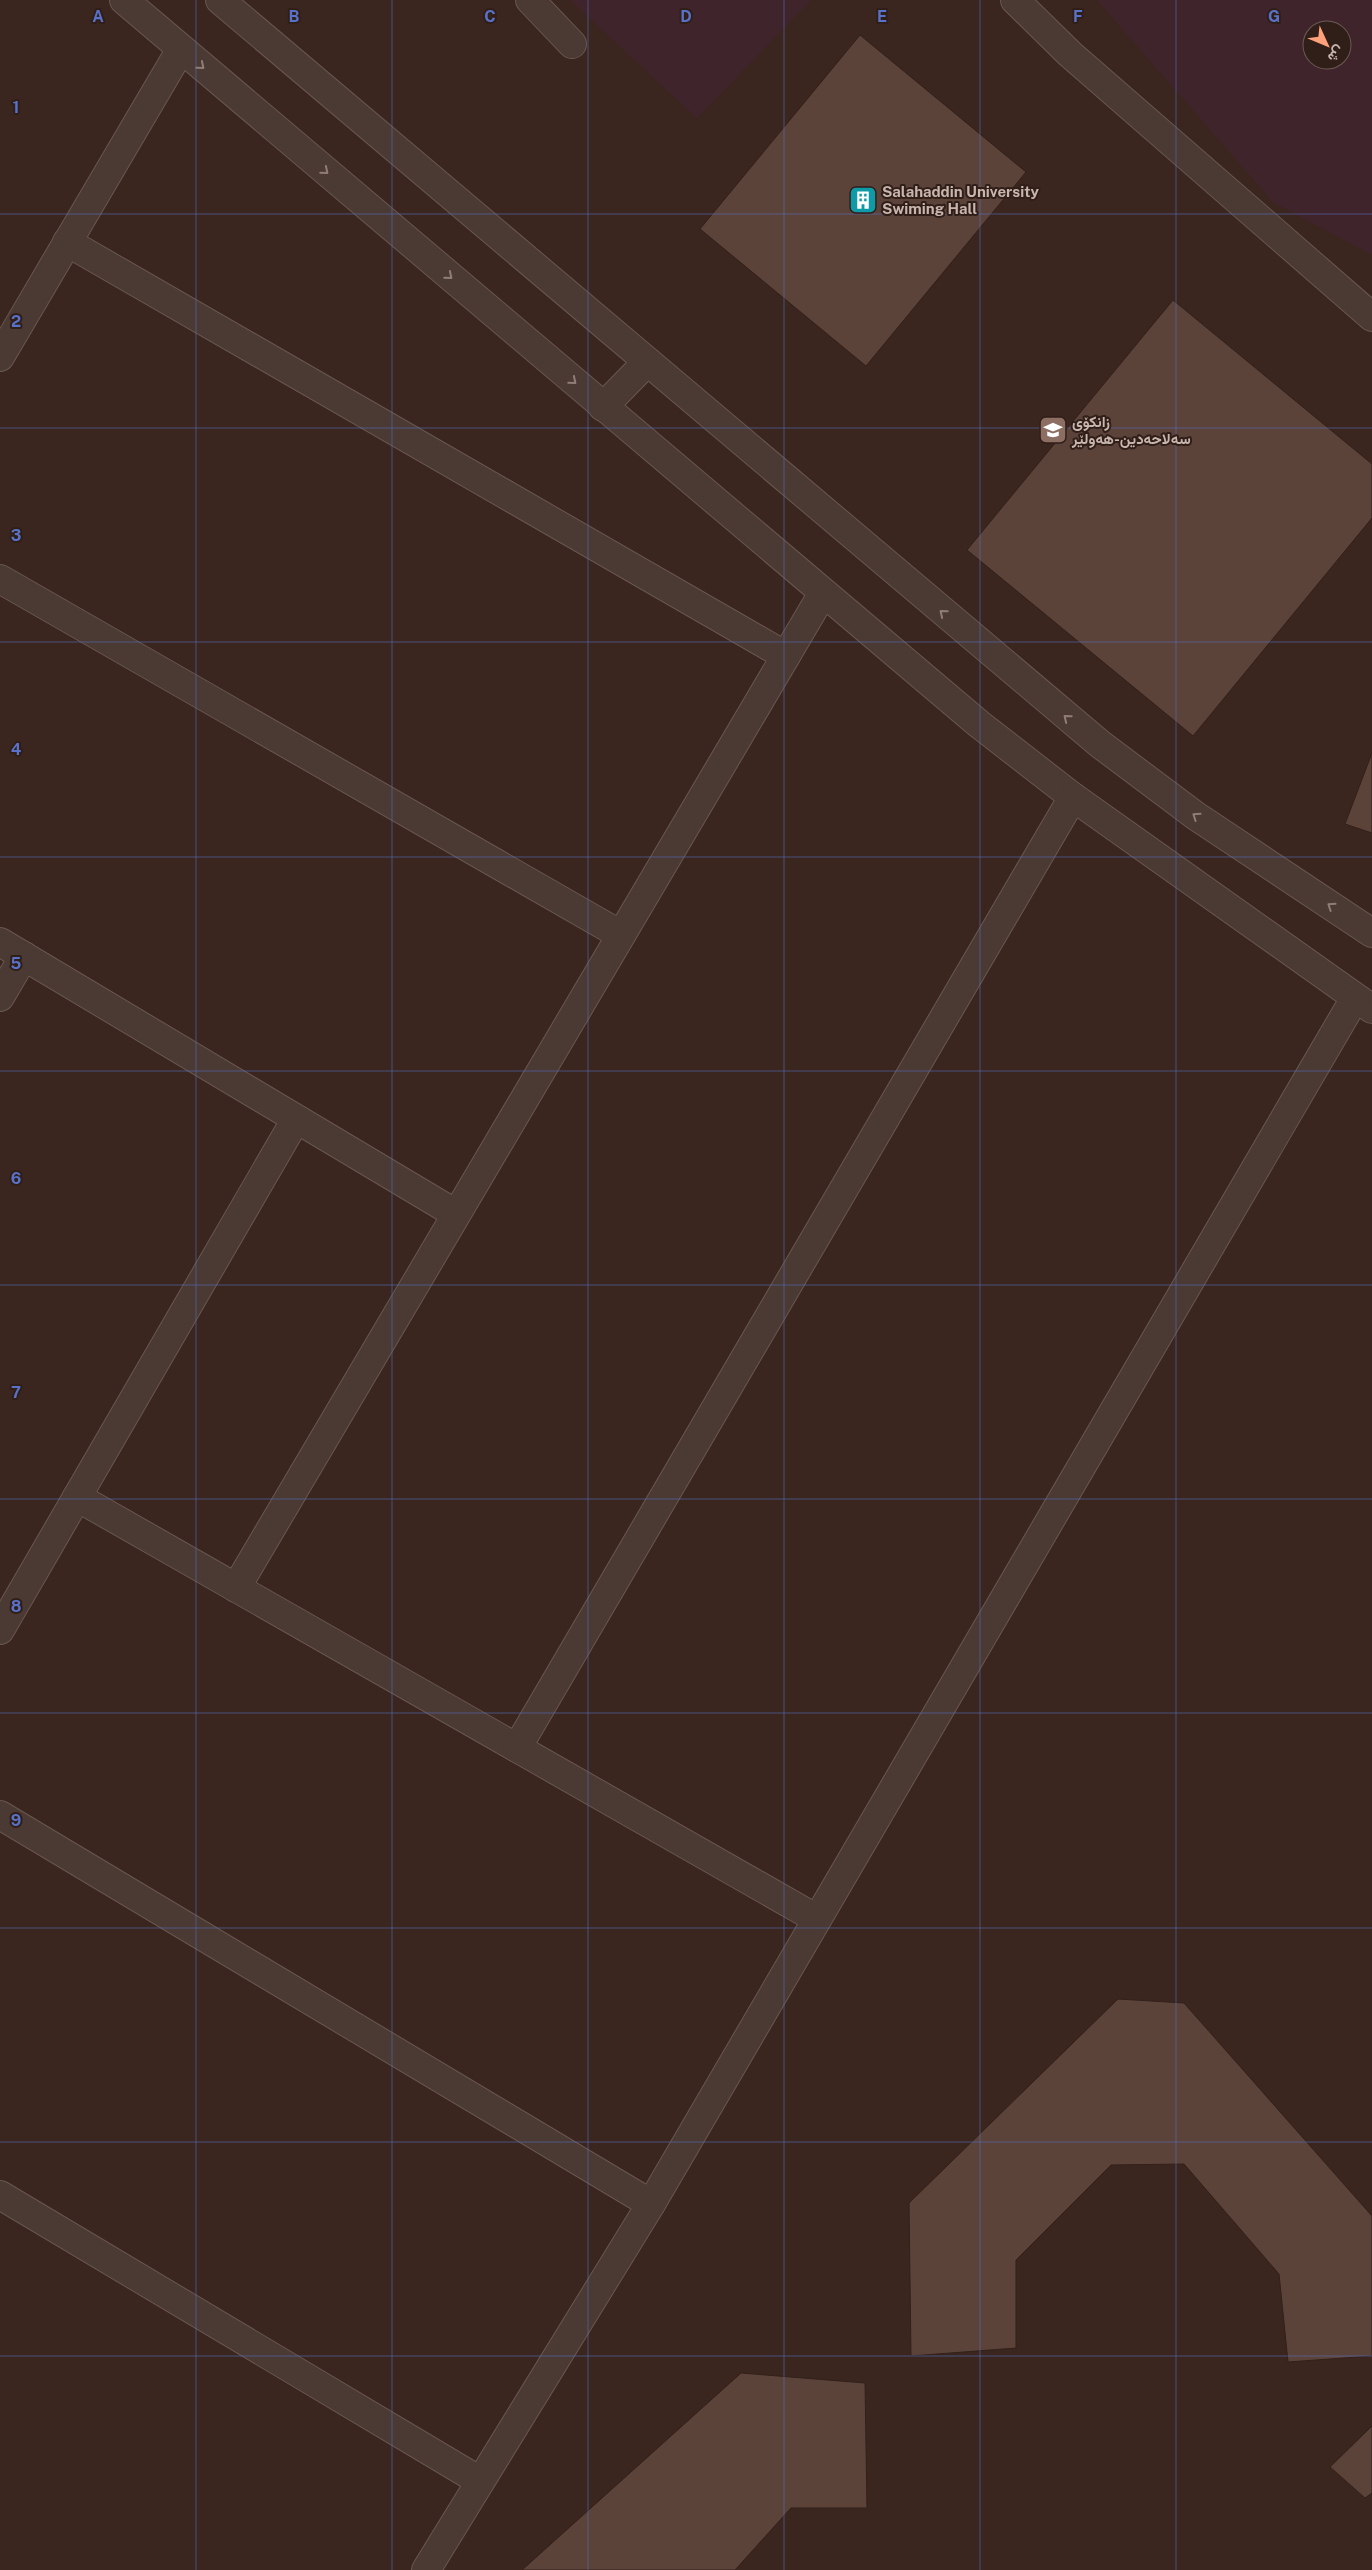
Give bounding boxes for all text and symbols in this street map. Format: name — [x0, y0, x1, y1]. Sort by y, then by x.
text: A — [92, 7, 104, 26]
text: B — [289, 7, 300, 26]
text: C — [484, 7, 496, 26]
text: D — [680, 7, 692, 26]
text: E — [877, 7, 887, 26]
text: F — [1073, 7, 1083, 26]
text: G — [1268, 7, 1280, 26]
north arrow — [1302, 20, 1352, 70]
text: ش — [1324, 42, 1348, 66]
one-way arrow — [196, 60, 205, 69]
text: 1 — [13, 98, 19, 117]
one-way arrow — [320, 165, 329, 174]
place label: Salahaddin University Swiming Hall — [882, 183, 1039, 217]
building icon: Salahaddin University Swiming Hall — [848, 185, 878, 215]
one-way arrow — [444, 270, 453, 279]
text: 2 — [11, 312, 21, 331]
one-way arrow — [567, 376, 576, 384]
place label: زانکۆی سەلاحەدین-هەولێر — [1071, 413, 1191, 448]
school or university icon: زانکۆی سەلاحەدین-هەولێر — [1038, 415, 1068, 445]
text: 3 — [11, 526, 21, 545]
one-way arrow — [939, 610, 948, 619]
one-way arrow — [1064, 715, 1073, 723]
text: 4 — [11, 740, 22, 759]
one-way arrow — [1192, 813, 1202, 822]
one-way arrow — [1328, 903, 1337, 913]
text: 5 — [11, 954, 22, 973]
text: 6 — [11, 1169, 21, 1188]
text: 7 — [11, 1383, 21, 1402]
text: 8 — [11, 1597, 22, 1616]
text: 9 — [11, 1811, 21, 1830]

